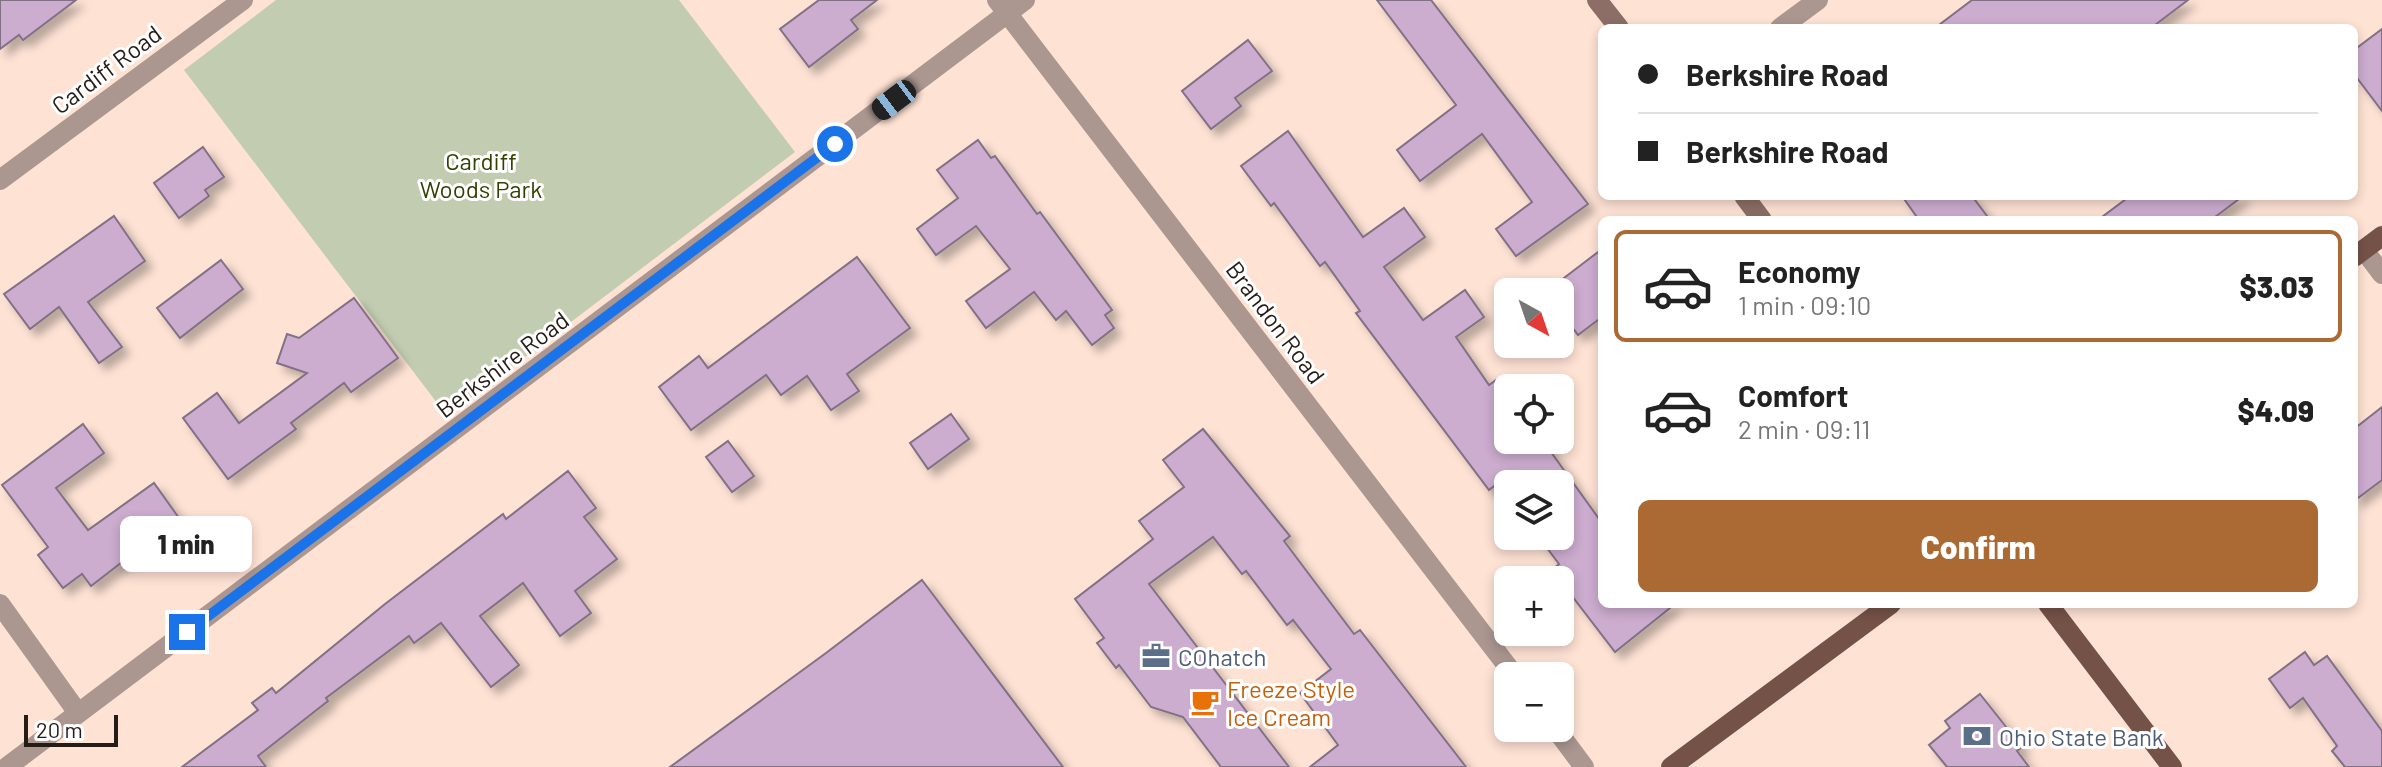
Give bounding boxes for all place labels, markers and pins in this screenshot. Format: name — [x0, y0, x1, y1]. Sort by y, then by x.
office icon: COhatch — [1141, 641, 1171, 671]
place label: COhatch — [1178, 642, 1266, 671]
place label: Freeze Style Ice Cream — [1227, 674, 1355, 731]
cafe icon: Freeze Style Ice Cream — [1190, 687, 1220, 717]
bank icon: Ohio State Bank — [1962, 721, 1992, 751]
place label: Ohio State Bank — [1999, 722, 2164, 751]

